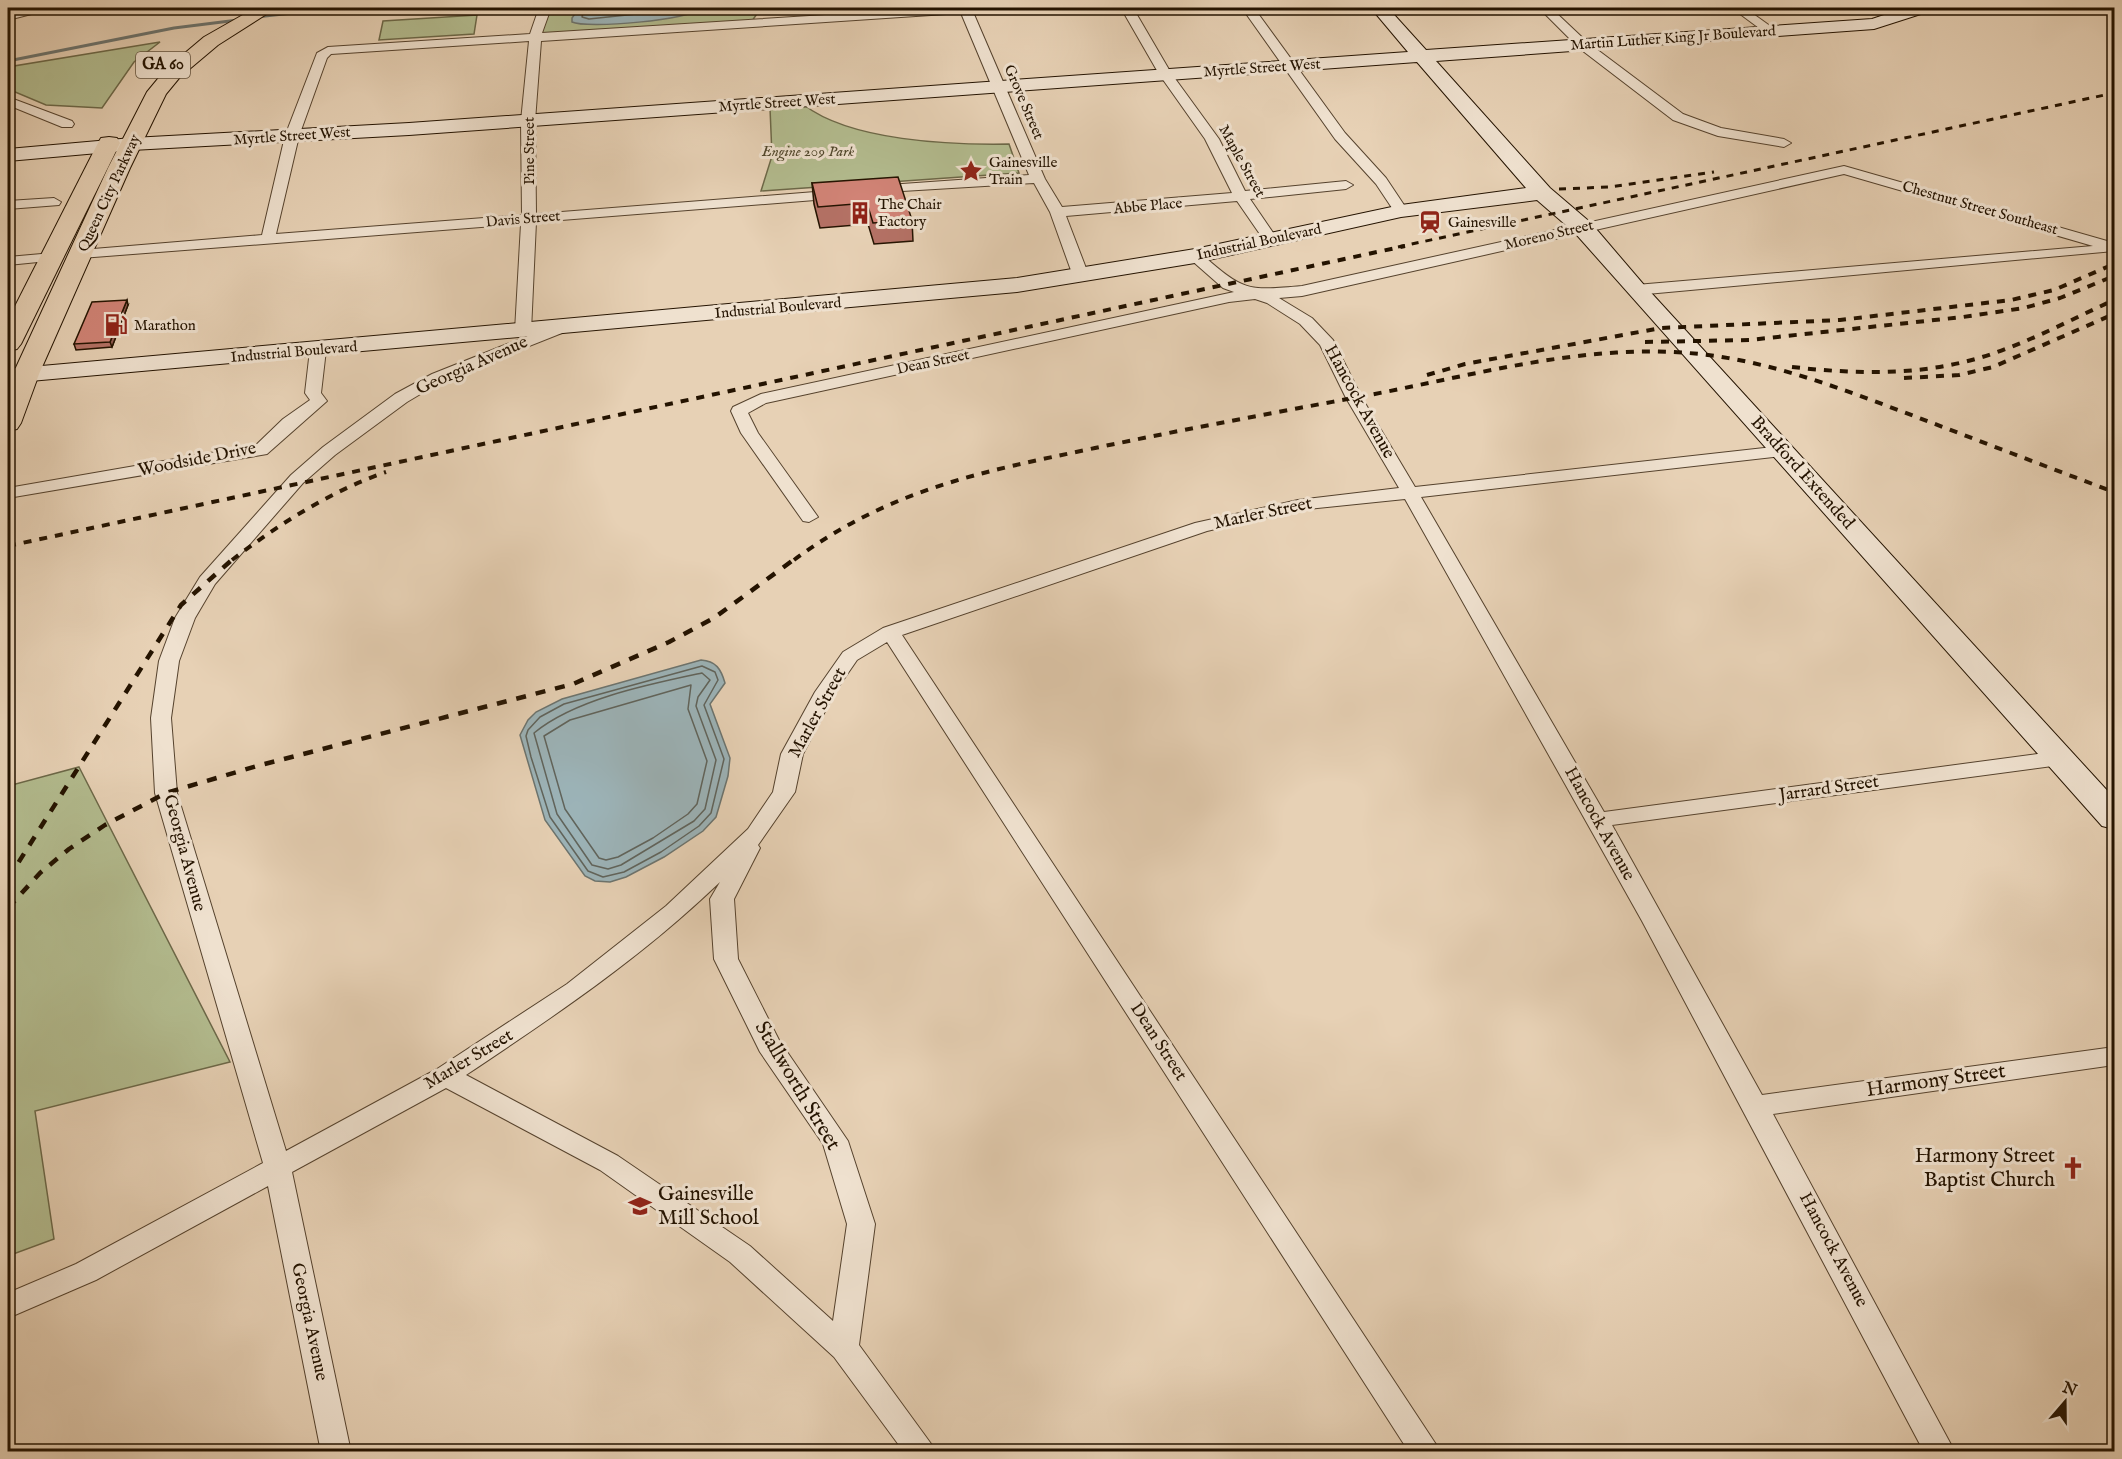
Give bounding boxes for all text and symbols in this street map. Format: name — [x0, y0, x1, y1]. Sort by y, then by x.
street label: Martin Luther King Jr Boulevard — [1570, 21, 1777, 55]
road number: GA 60 — [136, 52, 190, 78]
street label: Myrtle Street West — [1203, 54, 1321, 82]
street label: Grove Street — [1000, 62, 1048, 142]
street label: Myrtle Street West — [718, 89, 836, 117]
street label: Pine Street — [520, 117, 539, 185]
street label: Maple Street — [1214, 121, 1270, 201]
street label: Myrtle Street West — [233, 122, 351, 150]
street label: Queen City Parkway — [73, 131, 145, 255]
park label: Engine 209 Park — [761, 142, 854, 162]
place label: Gainesville Train — [989, 153, 1057, 189]
place icon: Gainesville Train — [958, 158, 984, 184]
street label: Chestnut Street Southeast — [1900, 177, 2060, 239]
street label: Abbe Place — [1112, 194, 1183, 219]
place label: The Chair Factory — [878, 195, 942, 231]
building icon: The Chair Factory — [847, 200, 873, 226]
street label: Davis Street — [485, 206, 561, 232]
station icon: Gainesville — [1417, 209, 1443, 235]
place label: Gainesville — [1448, 213, 1516, 232]
street label: Moreno Street — [1503, 216, 1595, 254]
street label: Industrial Boulevard — [1195, 219, 1324, 265]
street label: Industrial Boulevard — [714, 293, 843, 323]
fuel station icon: Marathon — [103, 312, 129, 338]
place label: Marathon — [134, 316, 196, 335]
street label: Georgia Avenue — [412, 331, 532, 401]
street label: Industrial Boulevard — [230, 337, 359, 367]
street label: Hancock Avenue — [1318, 341, 1400, 463]
street label: Dean Street — [895, 345, 971, 379]
street label: Bradford Extended — [1745, 411, 1859, 535]
street label: Woodside Drive — [136, 437, 258, 483]
street label: Marler Street — [1212, 492, 1314, 536]
street label: Marler Street — [784, 664, 852, 762]
street label: Hancock Avenue — [1558, 763, 1640, 885]
street label: Jarrard Street — [1776, 771, 1880, 808]
street label: Georgia Avenue — [157, 792, 211, 914]
street label: Dean Street — [1124, 999, 1192, 1085]
street label: Stallworth Street — [748, 1017, 846, 1155]
street label: Marler Street — [420, 1024, 518, 1096]
street label: Harmony Street — [1865, 1058, 2007, 1104]
place label: Harmony Street Baptist Church — [1915, 1143, 2055, 1194]
church icon: Harmony Street Baptist Church — [2060, 1155, 2086, 1181]
place label: Gainesville Mill School — [658, 1181, 759, 1232]
street label: Hancock Avenue — [1793, 1189, 1873, 1311]
school or university icon: Gainesville Mill School — [627, 1193, 653, 1219]
street label: Georgia Avenue — [285, 1261, 333, 1383]
north arrow — [2035, 1372, 2095, 1432]
text: N — [2059, 1378, 2080, 1402]

